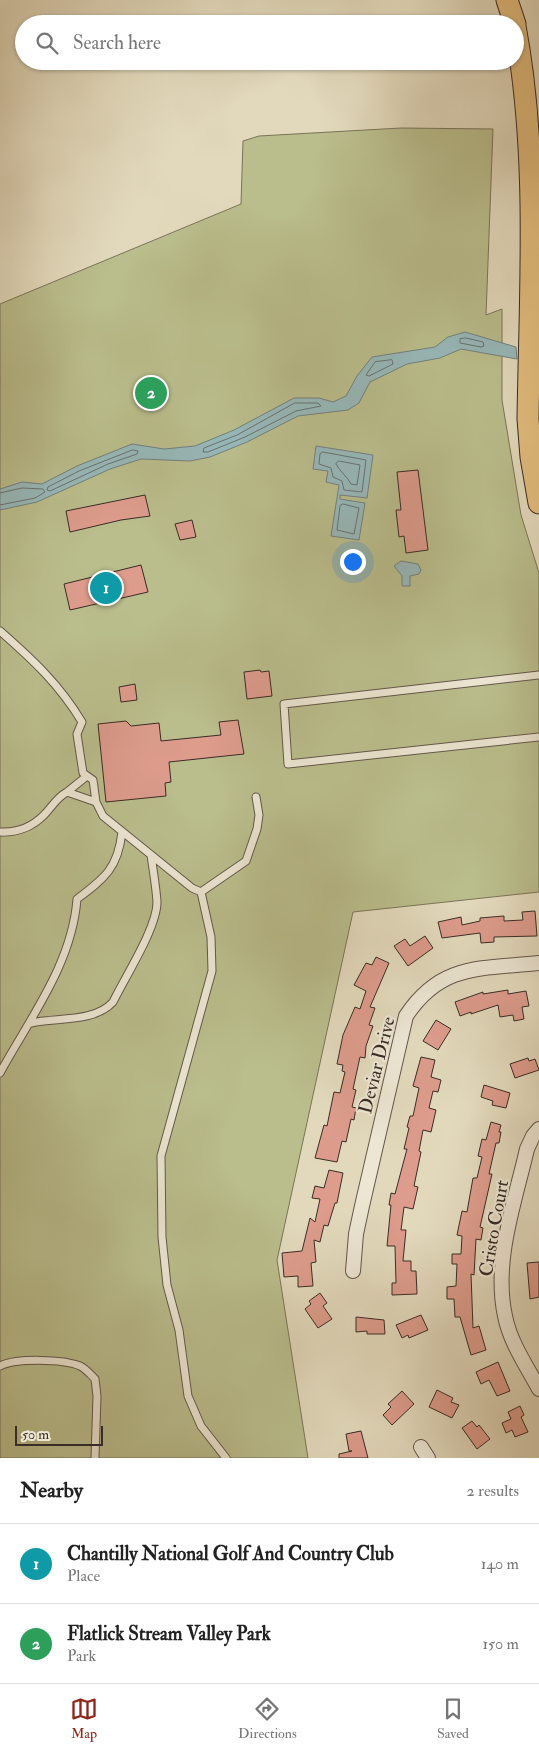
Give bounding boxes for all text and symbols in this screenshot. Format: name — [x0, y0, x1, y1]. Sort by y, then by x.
search box — [15, 15, 524, 70]
icon: search — [33, 29, 61, 57]
text: Search here — [73, 31, 161, 55]
pin: 2 — [135, 374, 167, 412]
your location — [340, 549, 366, 575]
pin: 1 — [90, 569, 122, 607]
street label: Deviar Drive — [353, 1014, 401, 1116]
street label: Cristo Court — [474, 1178, 514, 1278]
scale bar — [15, 1423, 102, 1446]
text: 50 m — [22, 1426, 49, 1443]
text: Nearby — [20, 1477, 83, 1504]
text: 2 results — [466, 1481, 519, 1501]
text: Chantilly National Golf And Country Club — [67, 1542, 394, 1566]
text: 1 — [33, 1554, 39, 1574]
text: 140 m — [481, 1554, 519, 1574]
text: Place — [67, 1566, 100, 1586]
text: Flatlick Stream Valley Park — [67, 1622, 271, 1646]
text: 2 — [32, 1634, 40, 1654]
text: 150 m — [482, 1634, 519, 1654]
text: Park — [67, 1646, 96, 1666]
tab: Map — [70, 1695, 98, 1742]
tab: Directions — [238, 1695, 297, 1742]
tab: Saved — [437, 1695, 469, 1742]

